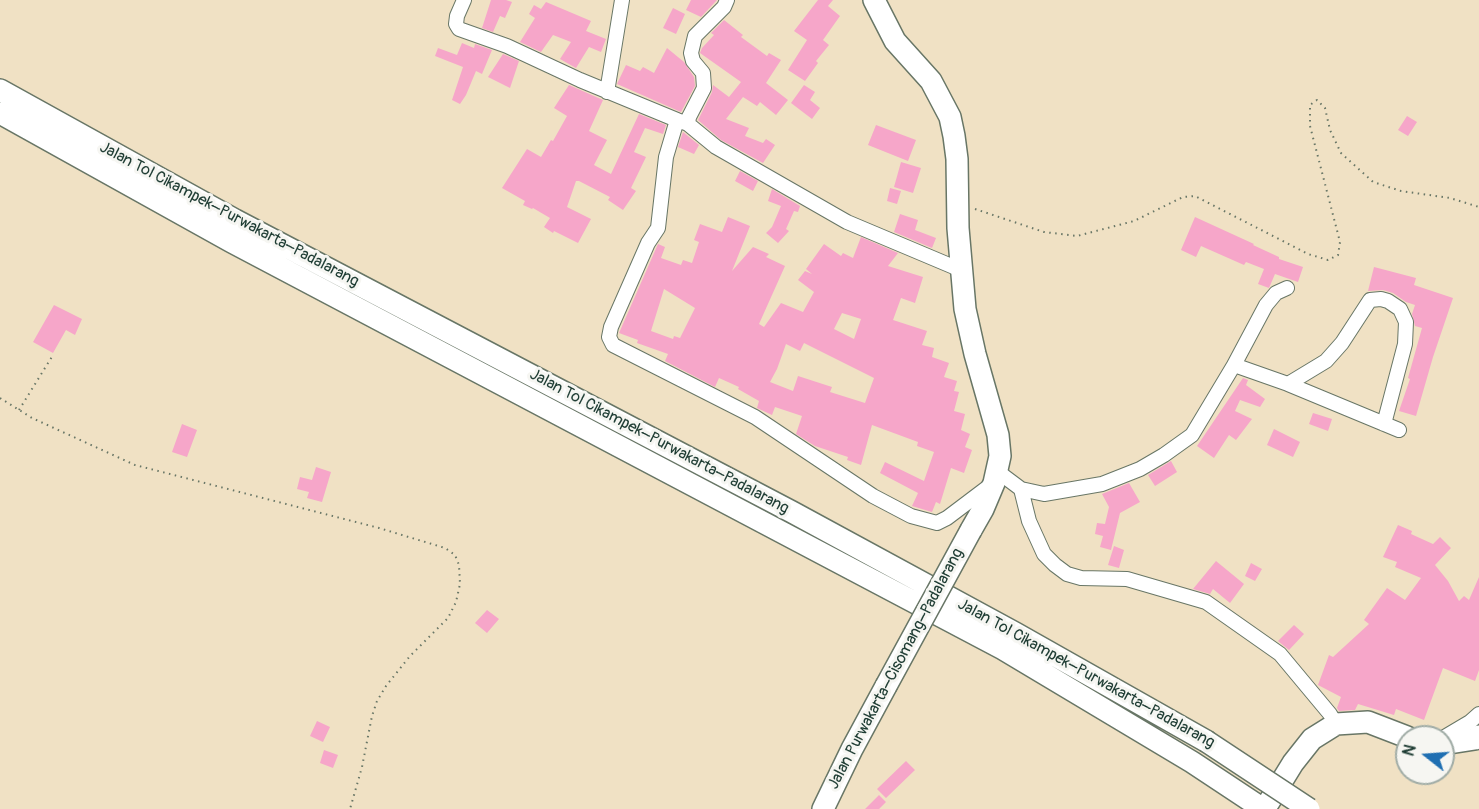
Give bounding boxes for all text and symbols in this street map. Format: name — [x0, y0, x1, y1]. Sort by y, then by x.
street label: Jalan Tol Cikampek–Purwakarta–Padalarang — [96, 138, 362, 292]
street label: Jalan Tol Cikampek–Purwakarta–Padalarang — [526, 365, 792, 519]
street label: Jalan Purwakarta–Cisomang–Padalarang — [824, 545, 968, 793]
street label: Jalan Tol Cikampek–Purwakarta–Padalarang — [954, 595, 1218, 753]
north arrow — [1395, 725, 1455, 785]
text: N — [1399, 742, 1421, 758]

